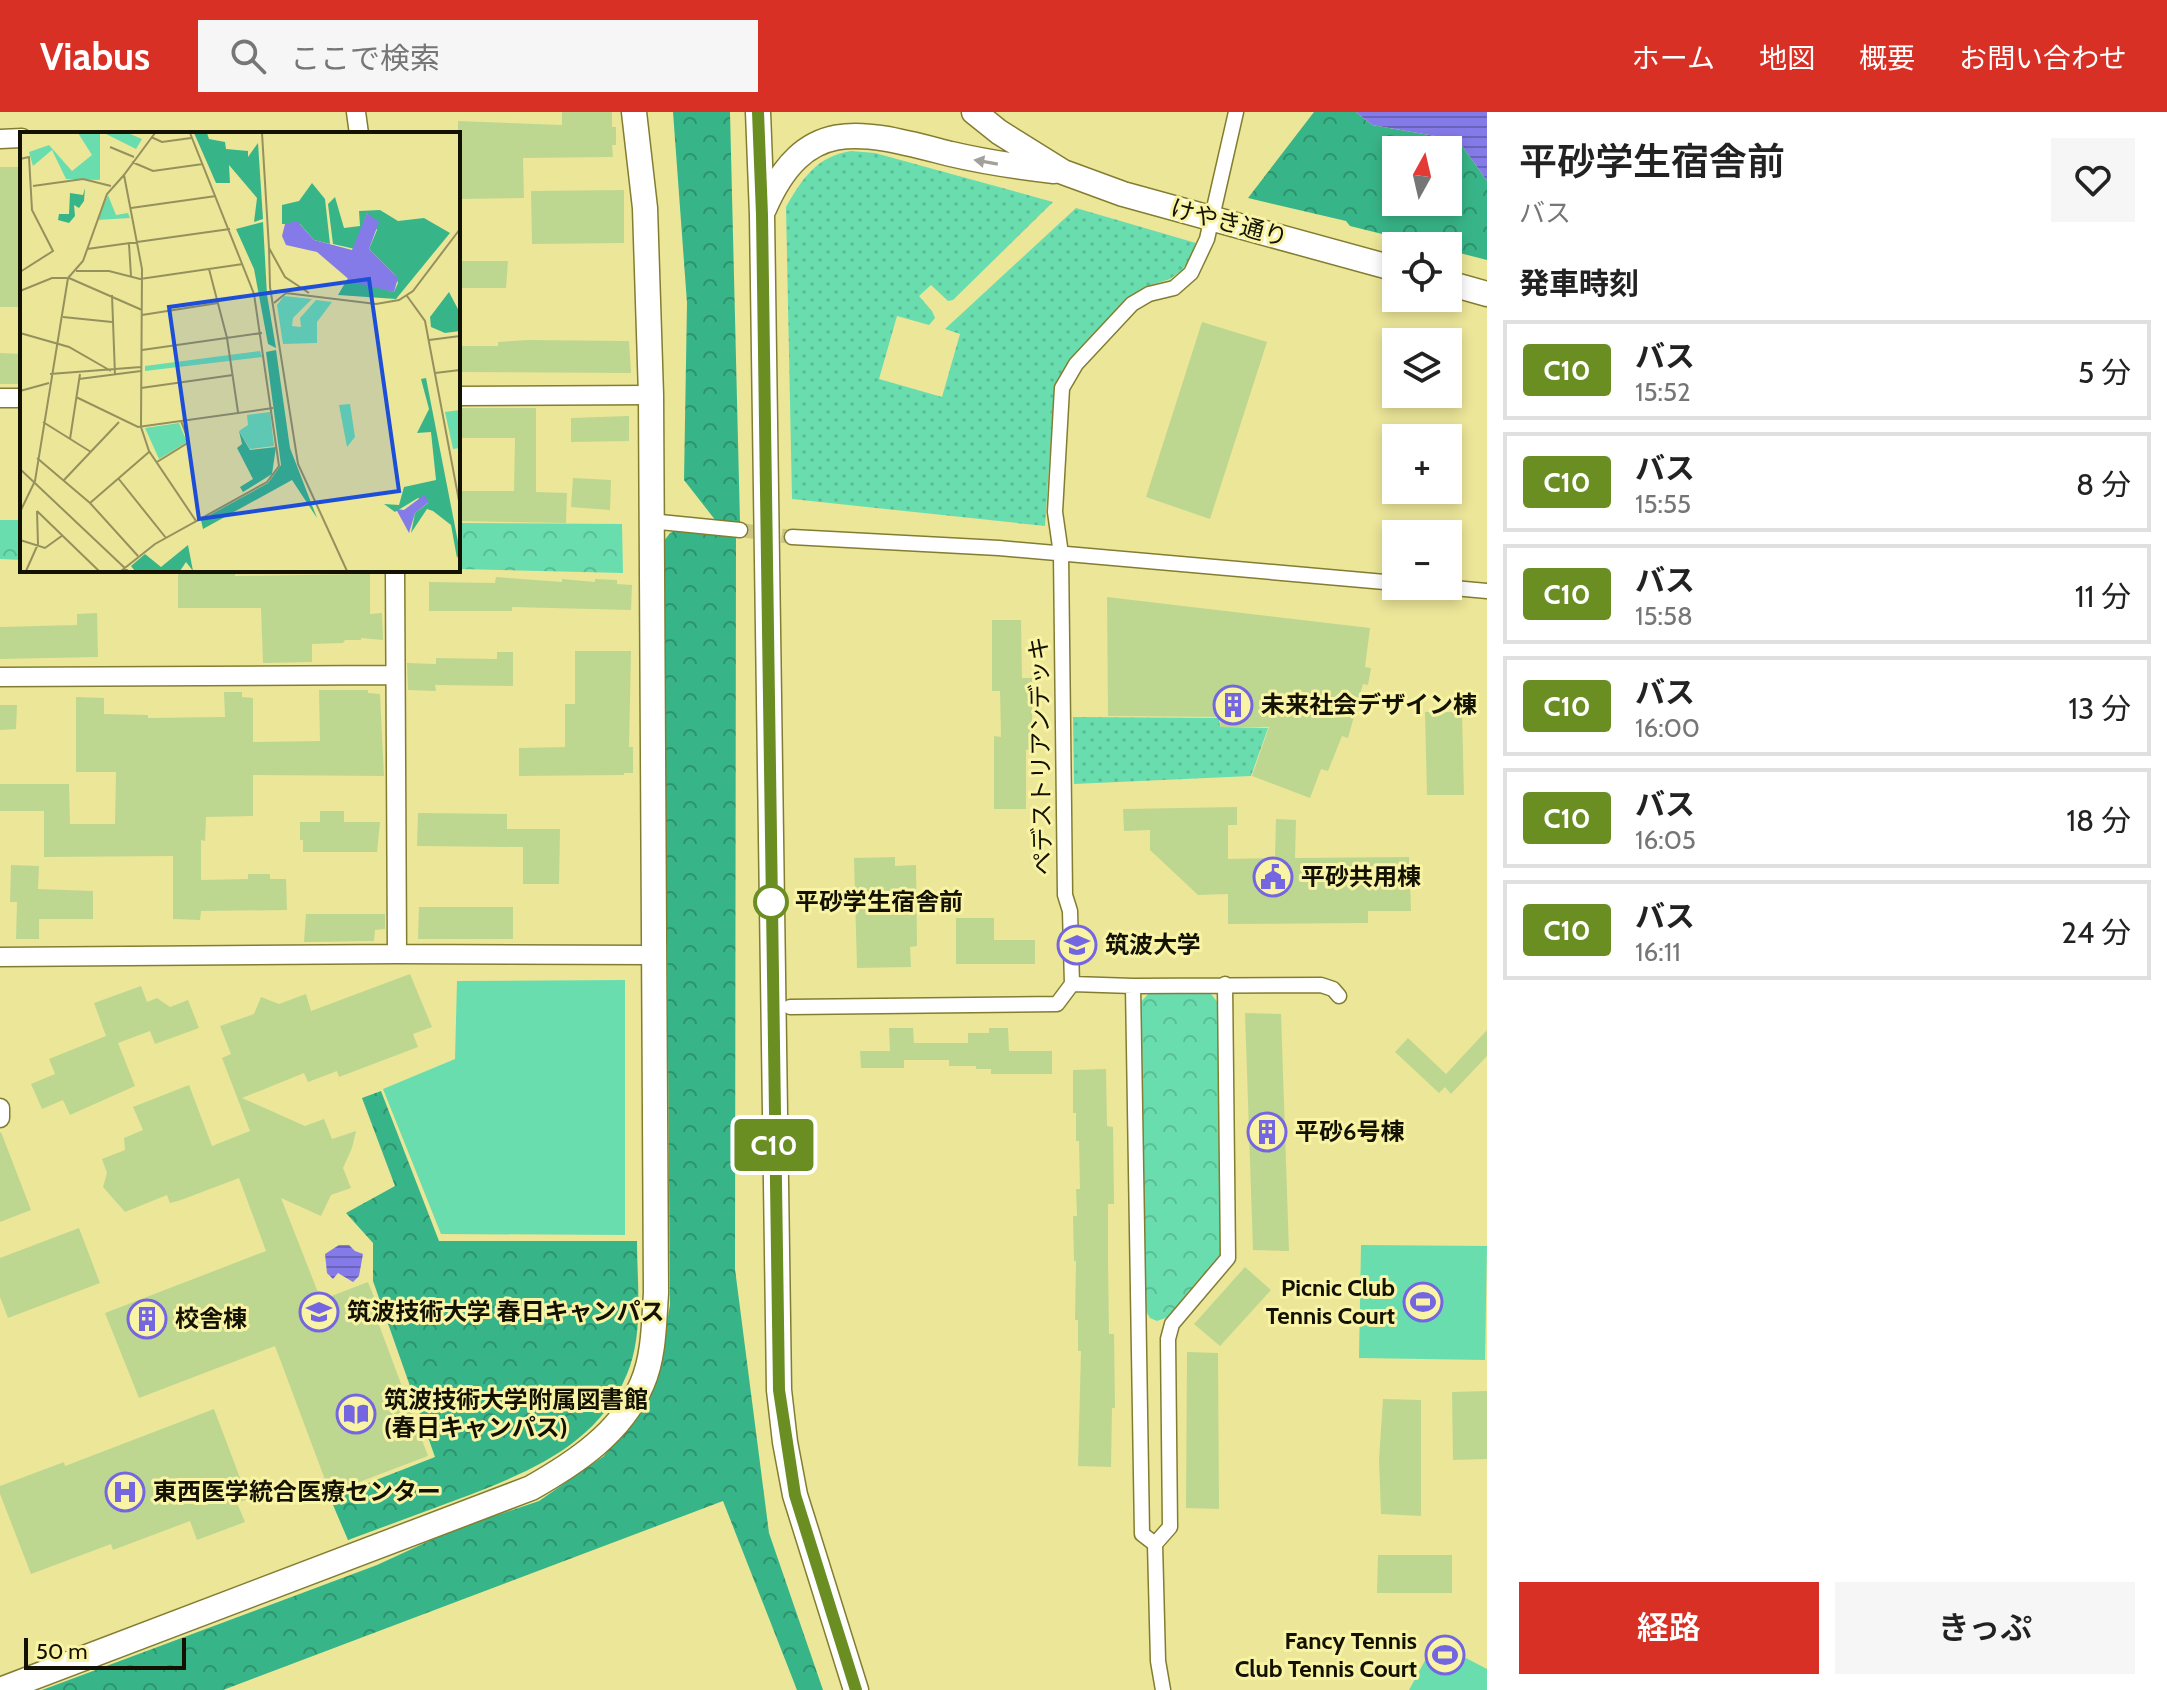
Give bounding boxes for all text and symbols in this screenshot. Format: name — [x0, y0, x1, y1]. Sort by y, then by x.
search box — [198, 20, 758, 92]
text: Viabus — [40, 33, 150, 80]
icon: search — [226, 34, 270, 78]
text: ここで検索 — [290, 40, 440, 77]
text: ホーム — [1632, 41, 1715, 75]
text: 地図 — [1759, 41, 1815, 75]
text: 概要 — [1859, 41, 1915, 75]
text: お問い合わせ — [1959, 41, 2127, 75]
inset map — [20, 132, 460, 572]
north arrow — [1382, 136, 1462, 216]
map controls — [1382, 136, 1462, 600]
text: 平砂学生宿舎前 — [1519, 138, 1785, 185]
button: heart — [2051, 138, 2135, 222]
one-way arrow — [973, 155, 998, 167]
street label: けやき通り — [1167, 193, 1291, 252]
text: バス — [1519, 197, 1571, 229]
button: locate — [1382, 232, 1462, 312]
text: 発車時刻 — [1519, 265, 1639, 302]
button: layers — [1382, 328, 1462, 408]
text: バス — [1635, 338, 1695, 375]
text: C10 — [1543, 353, 1591, 387]
text: 5 分 — [2078, 354, 2131, 391]
text: 15:52 — [1635, 376, 1691, 408]
button: + — [1382, 424, 1462, 504]
text: バス — [1635, 450, 1695, 487]
text: C10 — [1543, 465, 1591, 499]
text: 8 分 — [2076, 466, 2131, 503]
text: 15:55 — [1635, 488, 1691, 520]
button: − — [1382, 520, 1462, 600]
text: バス — [1635, 562, 1695, 599]
text: C10 — [1543, 577, 1591, 611]
text: 11 分 — [2075, 578, 2131, 615]
text: 15:58 — [1635, 600, 1693, 632]
street label: ペデストリアンデッキ — [1024, 636, 1057, 876]
text: バス — [1635, 674, 1695, 711]
building icon: 未来社会デザイン棟 — [1212, 684, 1254, 726]
text: C10 — [1543, 689, 1591, 723]
place label: 未来社会デザイン棟 — [1261, 690, 1477, 719]
text: 13 分 — [2068, 690, 2131, 727]
text: 16:00 — [1635, 712, 1700, 744]
text: バス — [1635, 786, 1695, 823]
text: C10 — [1543, 801, 1591, 835]
text: 18 分 — [2066, 802, 2131, 839]
text: 16:05 — [1635, 824, 1696, 856]
public building icon: 平砂共用棟 — [1252, 856, 1294, 898]
place label: 平砂共用棟 — [1301, 862, 1421, 891]
marker: 平砂学生宿舎前 — [754, 885, 788, 919]
place label: 平砂学生宿舎前 — [795, 887, 963, 916]
text: バス — [1635, 898, 1695, 935]
text: C10 — [1543, 913, 1591, 947]
text: 24 分 — [2061, 914, 2131, 951]
school or university icon: 筑波大学 — [1056, 924, 1098, 966]
place label: 筑波大学 — [1105, 930, 1201, 959]
text: 16:11 — [1635, 936, 1681, 968]
building icon: 平砂6号棟 — [1246, 1111, 1288, 1153]
place label: 平砂6号棟 — [1295, 1117, 1405, 1146]
line badge: C10 — [728, 1119, 820, 1171]
text: C10 — [750, 1128, 798, 1162]
place label: Picnic Club Tennis Court — [1266, 1273, 1395, 1330]
sports icon: Picnic Club Tennis Court — [1402, 1281, 1444, 1323]
school or university icon: 筑波技術大学 春日キャンパス — [298, 1291, 340, 1333]
place label: 筑波技術大学 春日キャンパス — [347, 1297, 664, 1326]
building icon: 校舎棟 — [126, 1298, 168, 1340]
place label: 校舎棟 — [175, 1304, 247, 1333]
place label: 筑波技術大学附属図書館 (春日キャンパス) — [384, 1385, 648, 1442]
library icon: 筑波技術大学附属図書館 (春日キャンパス) — [335, 1393, 377, 1435]
hospital icon: 東西医学統合医療センター — [104, 1471, 146, 1513]
place label: 東西医学統合医療センター — [153, 1477, 441, 1506]
button: 経路 — [1519, 1582, 1819, 1674]
button: きっぷ — [1835, 1582, 2135, 1674]
place label: Fancy Tennis Club Tennis Court — [1235, 1626, 1417, 1683]
scale bar — [24, 1634, 186, 1670]
sports icon: Fancy Tennis Club Tennis Court — [1424, 1634, 1466, 1676]
text: 50 m — [36, 1638, 88, 1665]

